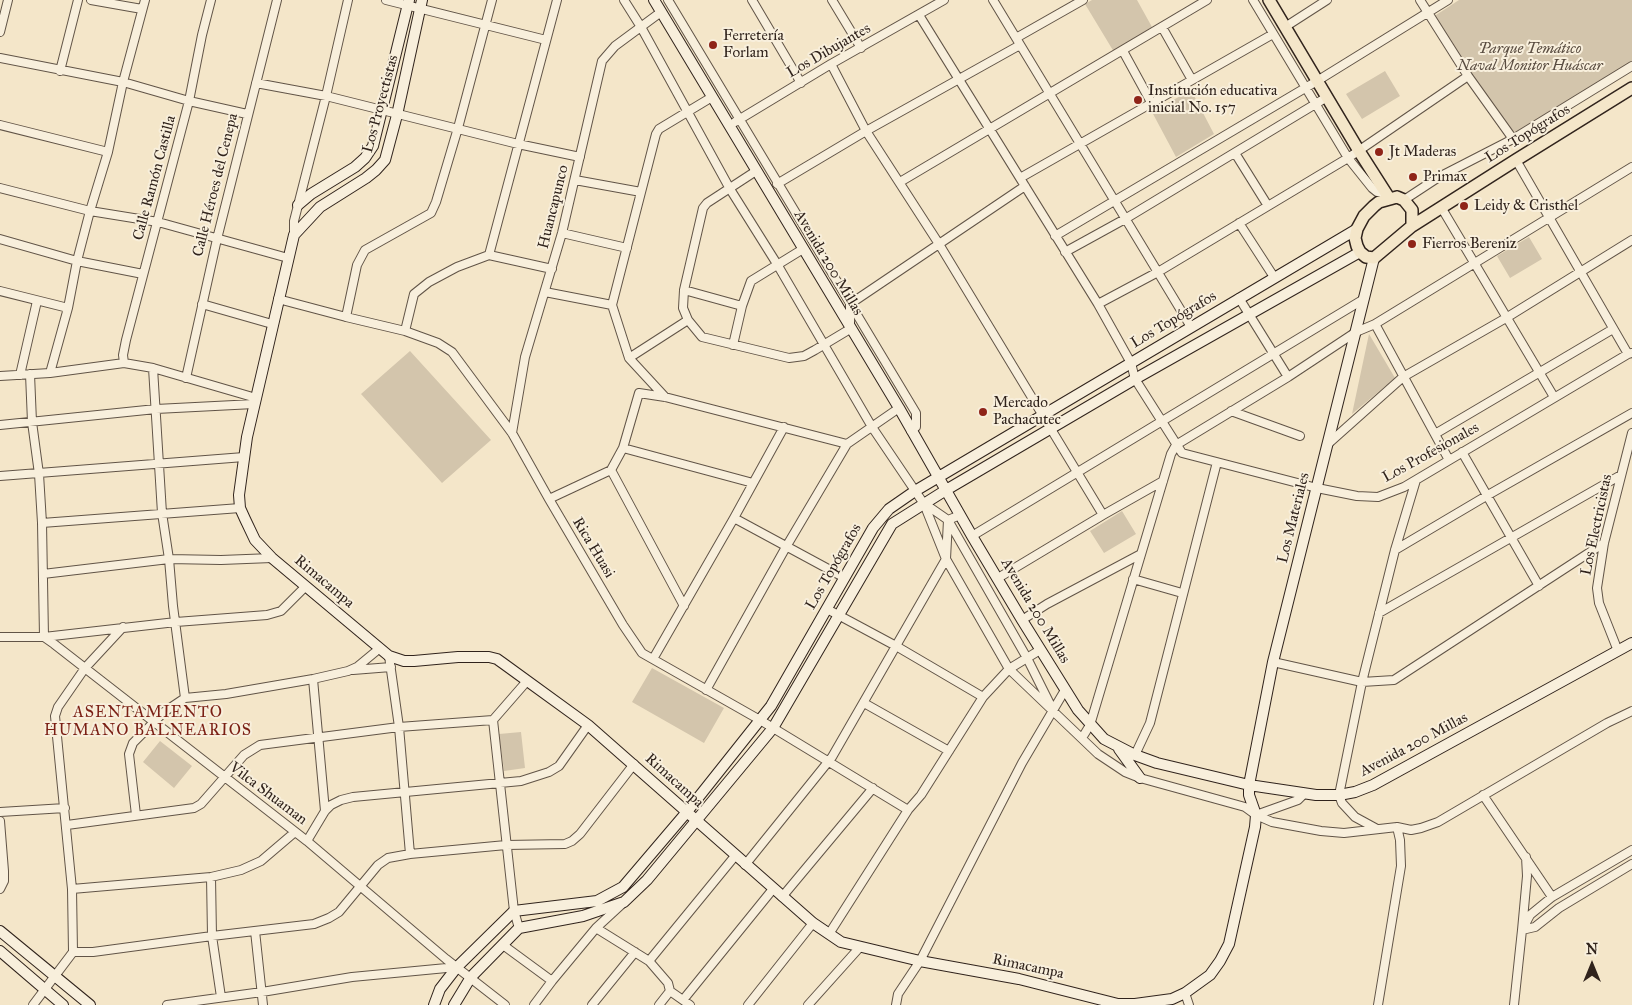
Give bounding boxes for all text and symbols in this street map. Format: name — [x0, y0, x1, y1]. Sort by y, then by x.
street label: Los Dibujantes — [784, 20, 874, 82]
place label: Ferretería Forlam — [723, 27, 784, 62]
marker: Ferretería Forlam — [707, 39, 719, 51]
park label: Parque Temático Naval Monitor Huáscar — [1457, 40, 1603, 75]
street label: Los Proyectistas — [359, 53, 403, 155]
place label: Institución educativa inicial No. 157 — [1148, 82, 1277, 117]
marker: Institución educativa inicial No. 157 — [1132, 94, 1144, 106]
street label: Los Topógrafos — [1482, 101, 1574, 167]
street label: Calle Héroes del Cenepa — [189, 111, 243, 259]
street label: Calle Ramón Castilla — [130, 114, 180, 242]
place label: Jt Maderas — [1389, 143, 1456, 161]
marker: Jt Maderas — [1373, 146, 1385, 158]
street label: Huancapunco — [535, 163, 573, 251]
place label: Primax — [1423, 168, 1467, 186]
marker: Primax — [1407, 171, 1419, 183]
place label: Leidy & Cristhel — [1474, 197, 1578, 215]
marker: Leidy & Cristhel — [1458, 200, 1470, 212]
street label: Avenida 200 Millas — [789, 207, 867, 319]
place label: Fierros Bereniz — [1422, 235, 1517, 253]
marker: Fierros Bereniz — [1406, 238, 1418, 250]
street label: Los Topógrafos — [1128, 287, 1220, 353]
place label: Mercado Pachacutec — [993, 394, 1061, 429]
marker: Mercado Pachacutec — [977, 406, 989, 418]
street label: Los Profesionales — [1380, 419, 1482, 487]
street label: Los Materiales — [1274, 471, 1314, 565]
street label: Los Electricistas — [1578, 473, 1616, 577]
street label: Rica Huasi — [568, 515, 618, 581]
street label: Los Topógrafos — [802, 521, 866, 613]
street label: Rimacampa — [290, 552, 358, 612]
street label: Avenida 200 Millas — [996, 555, 1074, 667]
district label: ASENTAMIENTO HUMANO BALNEARIOS — [42, 703, 254, 741]
street label: Avenida 200 Millas — [1357, 709, 1471, 781]
street label: Rimacampa — [641, 750, 707, 812]
street label: Vilca Shuaman — [226, 759, 310, 829]
north arrow — [1567, 940, 1617, 990]
text: N — [1586, 941, 1598, 958]
street label: Rimacampa — [991, 951, 1065, 983]

